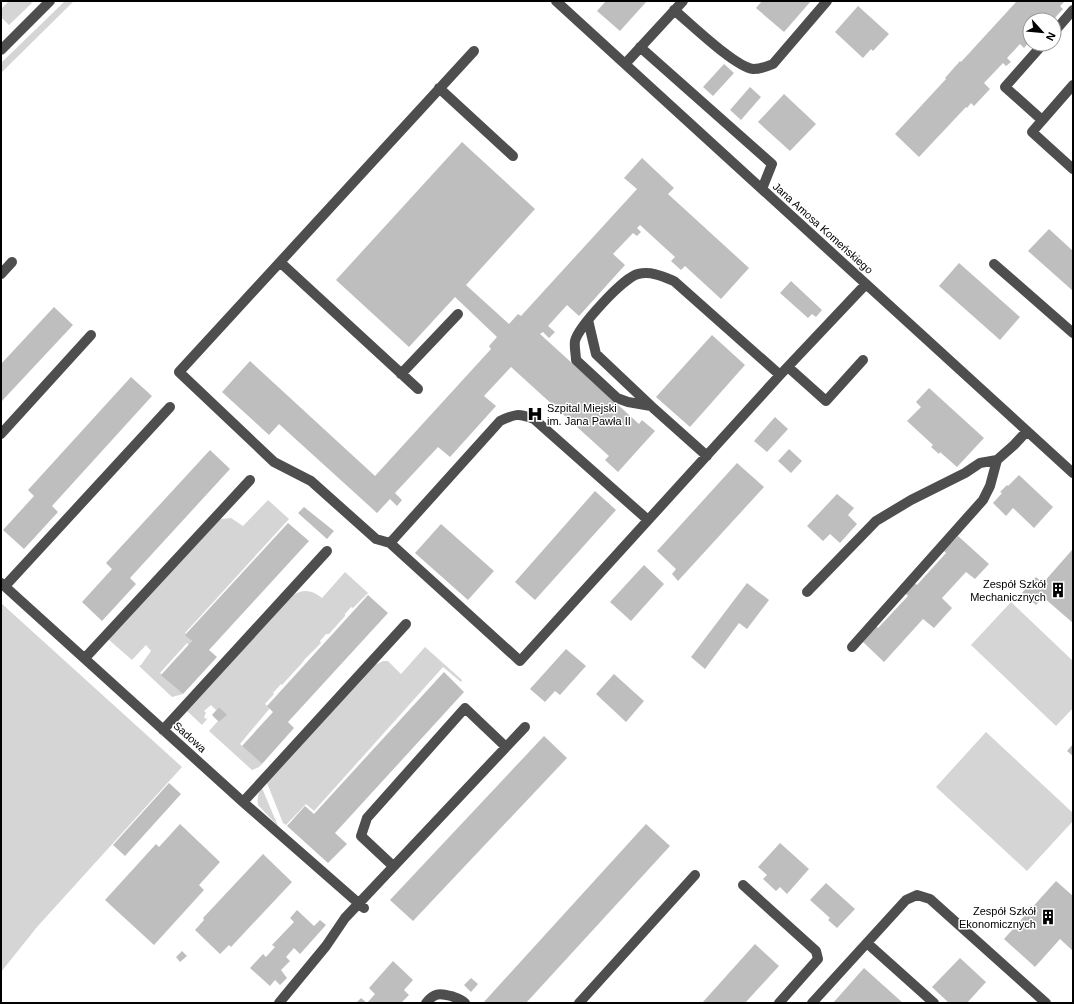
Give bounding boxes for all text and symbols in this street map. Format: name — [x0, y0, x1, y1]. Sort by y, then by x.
north arrow — [1022, 12, 1062, 52]
text: N — [1044, 30, 1058, 43]
street label: Jana Amosa Komeńskiego — [771, 180, 875, 276]
place label: Szpital Miejski im. Jana Pawła II — [547, 402, 631, 427]
hospital icon: Szpital Miejski im. Jana Pawła II — [526, 405, 544, 423]
place label: Zespół Szkół Mechanicznych — [970, 578, 1047, 603]
building icon: Zespół Szkół Mechanicznych — [1049, 581, 1067, 599]
street label: Sadowa — [171, 719, 209, 755]
place label: Zespół Szkół Ekonomicznych — [959, 905, 1037, 930]
building icon: Zespół Szkół Ekonomicznych — [1039, 908, 1057, 926]

